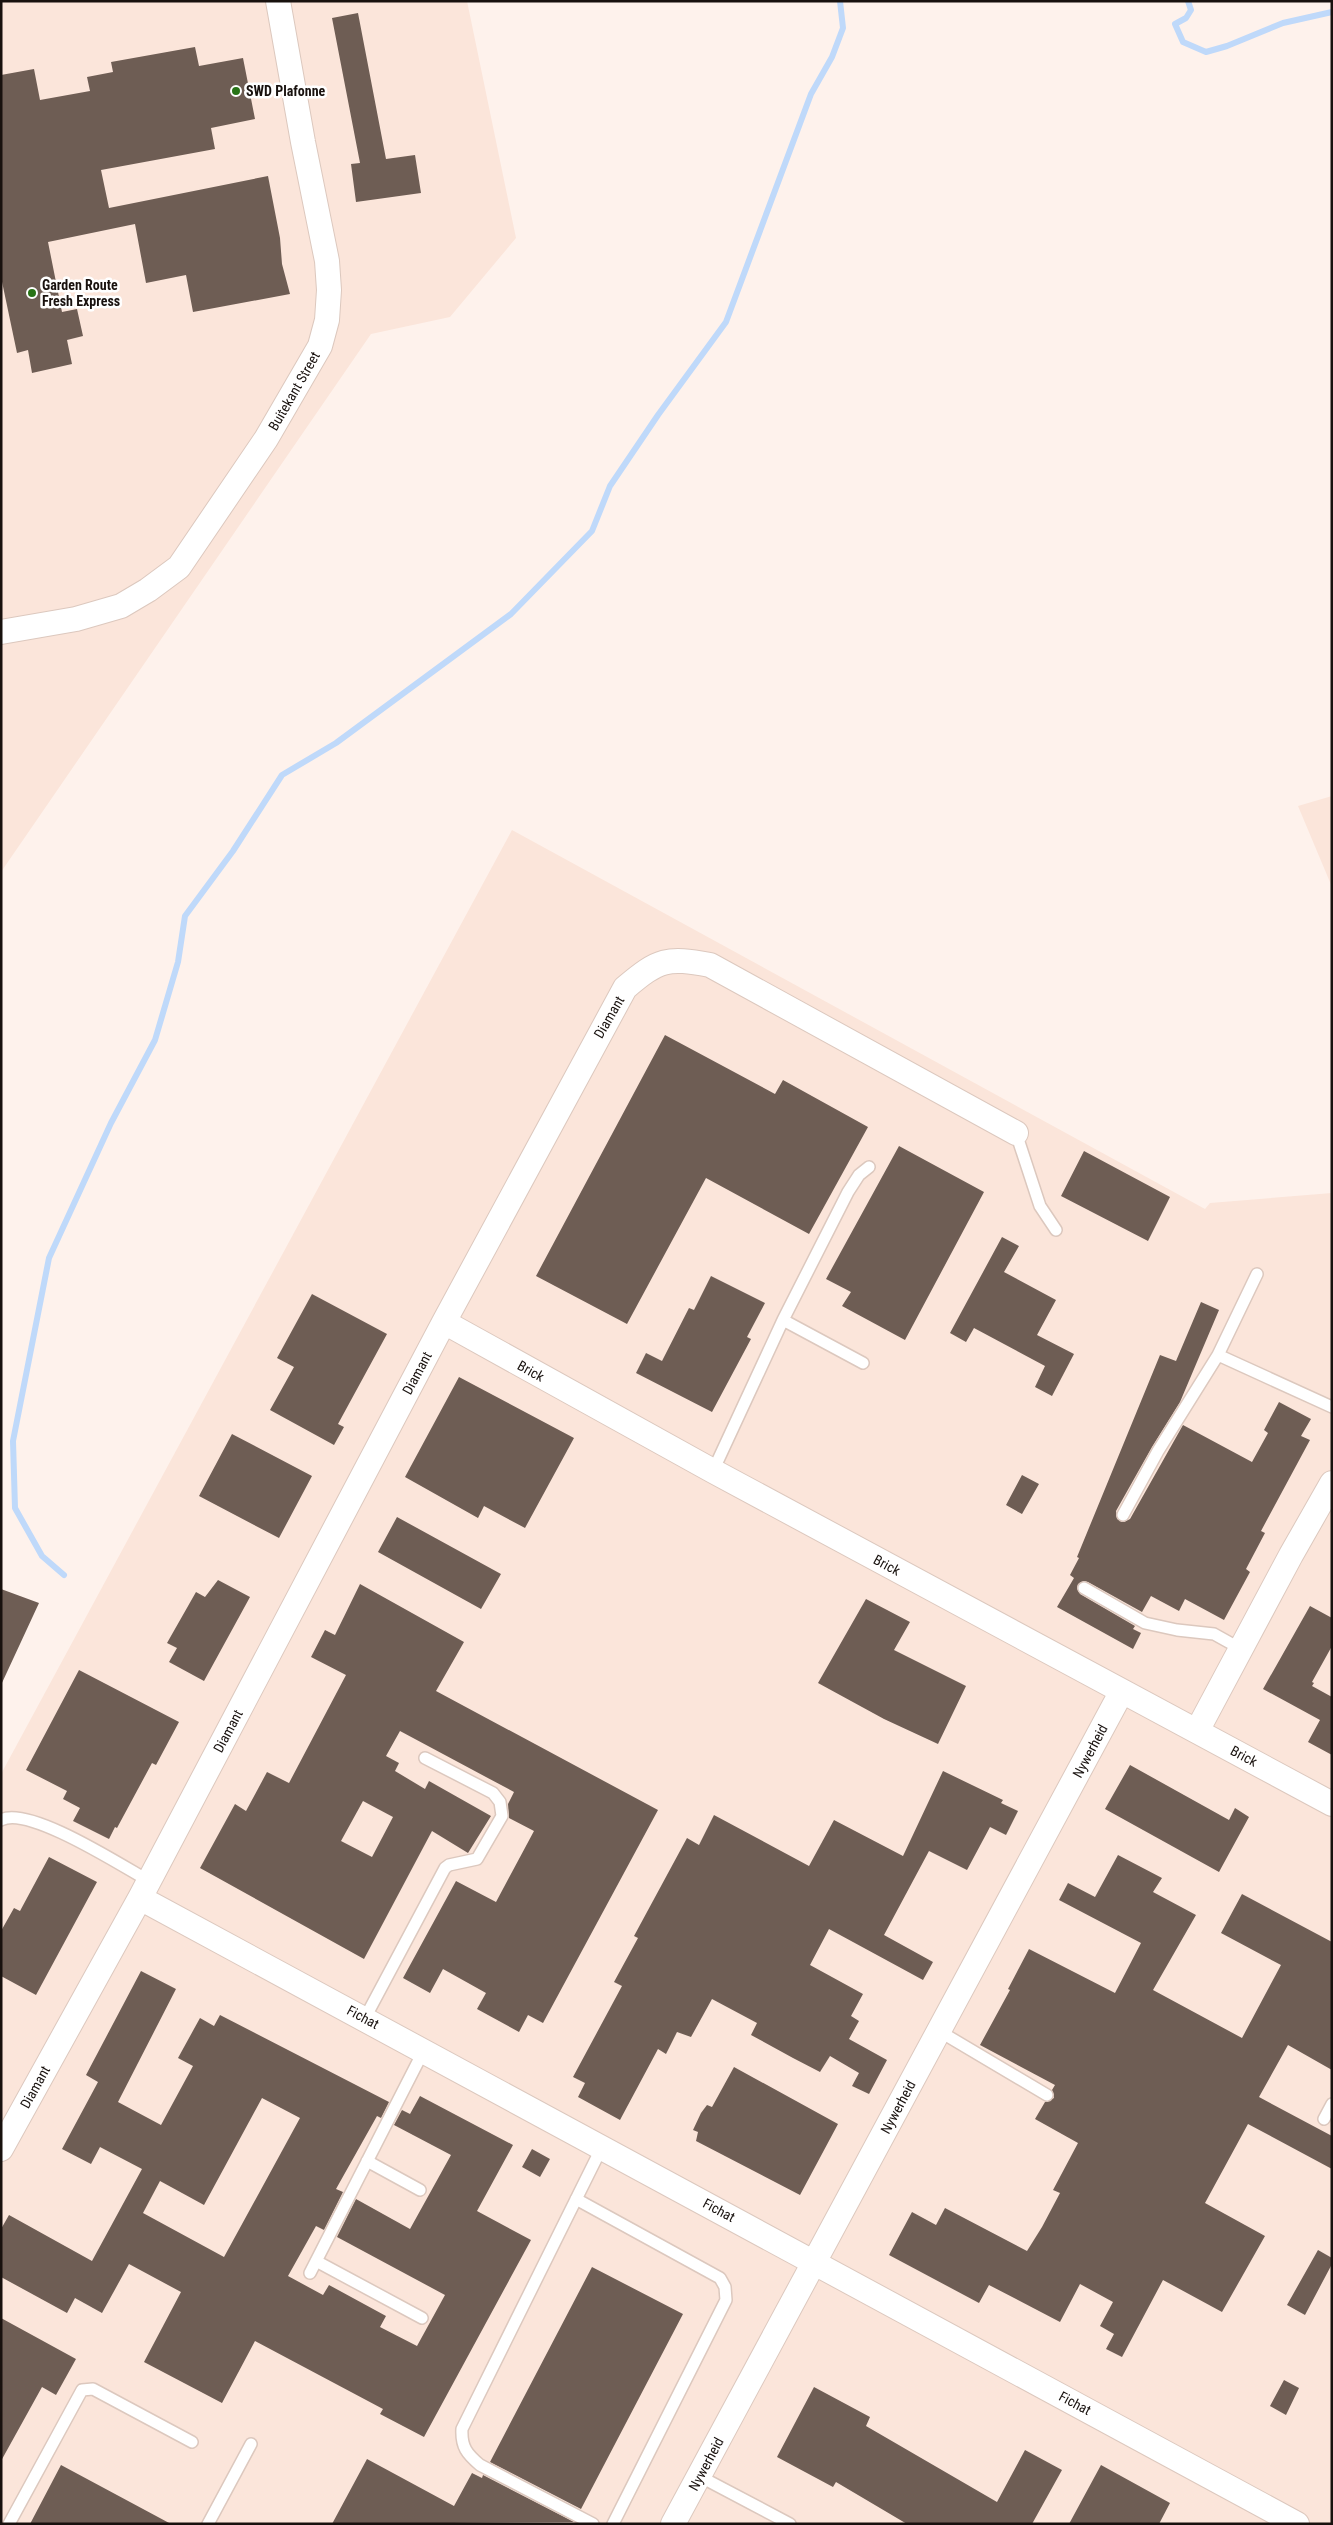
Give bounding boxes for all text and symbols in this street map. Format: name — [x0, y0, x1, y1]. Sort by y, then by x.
place label: SWD Plafonne — [246, 83, 326, 99]
marker: SWD Plafonne — [230, 85, 242, 97]
place label: Garden Route Fresh Express — [42, 277, 120, 309]
marker: Garden Route Fresh Express — [26, 287, 38, 299]
street label: Buitekant Street — [265, 349, 323, 433]
street label: Diamant — [591, 993, 627, 1041]
street label: Diamant — [399, 1349, 435, 1397]
street label: Brick — [515, 1357, 548, 1385]
street label: Brick — [871, 1551, 904, 1579]
street label: Diamant — [210, 1707, 246, 1755]
street label: Nywerheid — [1069, 1722, 1111, 1780]
street label: Brick — [1228, 1742, 1261, 1770]
street label: Fichat — [344, 2002, 382, 2032]
street label: Diamant — [17, 2063, 53, 2111]
street label: Nywerheid — [877, 2078, 919, 2136]
street label: Fichat — [700, 2195, 738, 2225]
street label: Fichat — [1056, 2388, 1094, 2418]
street label: Nywerheid — [685, 2435, 727, 2493]

